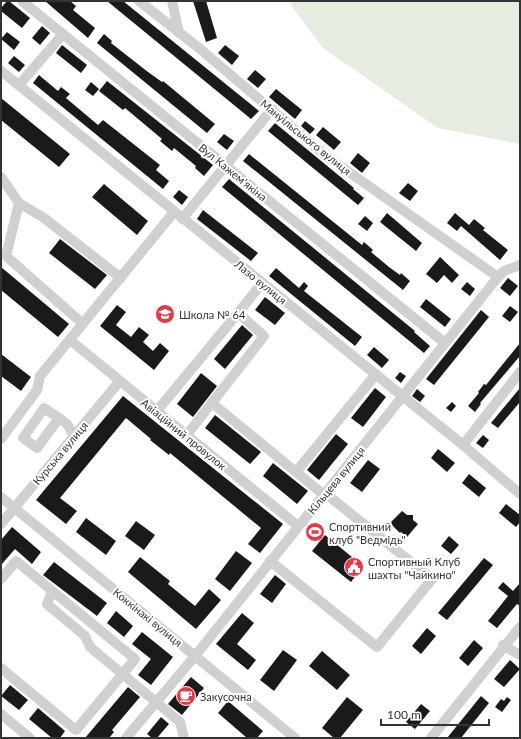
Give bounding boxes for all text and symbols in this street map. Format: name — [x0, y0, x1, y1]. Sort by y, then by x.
street label: Мануільського вулиця — [258, 97, 354, 177]
street label: Вул Кажем'якіна — [196, 141, 270, 203]
street label: Лазо вулиця — [232, 257, 289, 307]
school or university icon: Школа № 64 — [154, 303, 176, 325]
place label: Школа № 64 — [179, 308, 246, 321]
street label: Авіаційний провулок — [139, 396, 229, 473]
street label: Курська вулиця — [30, 419, 90, 487]
street label: Кільцева вулиця — [305, 444, 367, 516]
place label: Спортивний клуб "Ведмідь" — [329, 520, 405, 546]
sports icon: Спортивний клуб "Ведмідь" — [304, 521, 326, 543]
place label: Спортивный Клуб шахты "Чайкино" — [368, 555, 460, 581]
public building icon: Спортивный Клуб шахты "Чайкино" — [343, 556, 365, 578]
street label: Коккінакі вулиця — [111, 585, 185, 649]
cafe icon: Закусочна — [175, 685, 197, 707]
place label: Закусочна — [200, 690, 252, 703]
scale bar — [381, 701, 489, 727]
text: 100 m — [387, 707, 421, 722]

